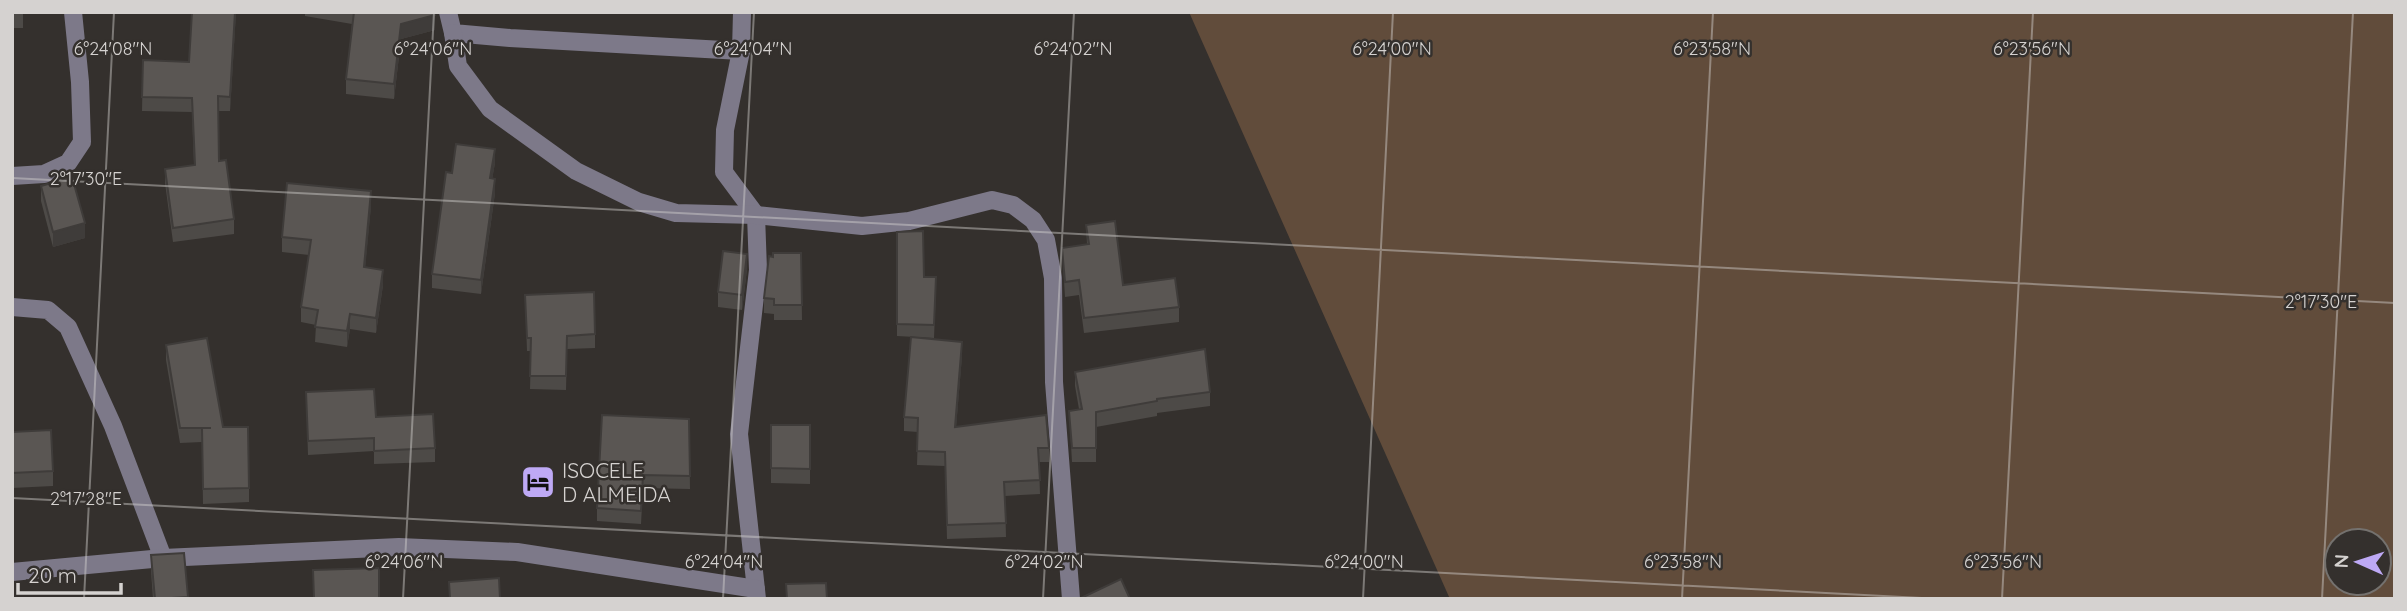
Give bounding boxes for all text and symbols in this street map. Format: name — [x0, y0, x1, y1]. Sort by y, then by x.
text: 6°24'08"N — [74, 37, 152, 60]
text: 6°24'06"N — [394, 37, 472, 60]
text: 6°24'04"N — [714, 37, 792, 60]
text: 6°24'02"N — [1033, 37, 1113, 60]
text: 6°24'00"N — [1352, 37, 1432, 60]
text: 6°23'58"N — [1673, 37, 1751, 60]
text: 6°23'56"N — [1993, 37, 2071, 60]
text: 2°17'30"E — [50, 167, 122, 190]
text: 2°17'30"E — [2285, 290, 2357, 313]
place label: ISOCELE D ALMEIDA — [562, 457, 671, 507]
hotel icon: ISOCELE D ALMEIDA — [519, 463, 557, 501]
text: 2°17'28"E — [50, 487, 122, 510]
north arrow — [2323, 527, 2393, 597]
text: 6°24'06"N — [365, 550, 443, 573]
text: 6°24'04"N — [685, 550, 763, 573]
text: 6°24'02"N — [1004, 550, 1084, 573]
text: 6°24'00"N — [1324, 550, 1404, 573]
text: 6°23'58"N — [1644, 550, 1722, 573]
text: 6°23'56"N — [1964, 550, 2042, 573]
scale bar — [18, 552, 121, 596]
text: N — [2329, 554, 2353, 569]
text: 20 m — [28, 562, 77, 588]

